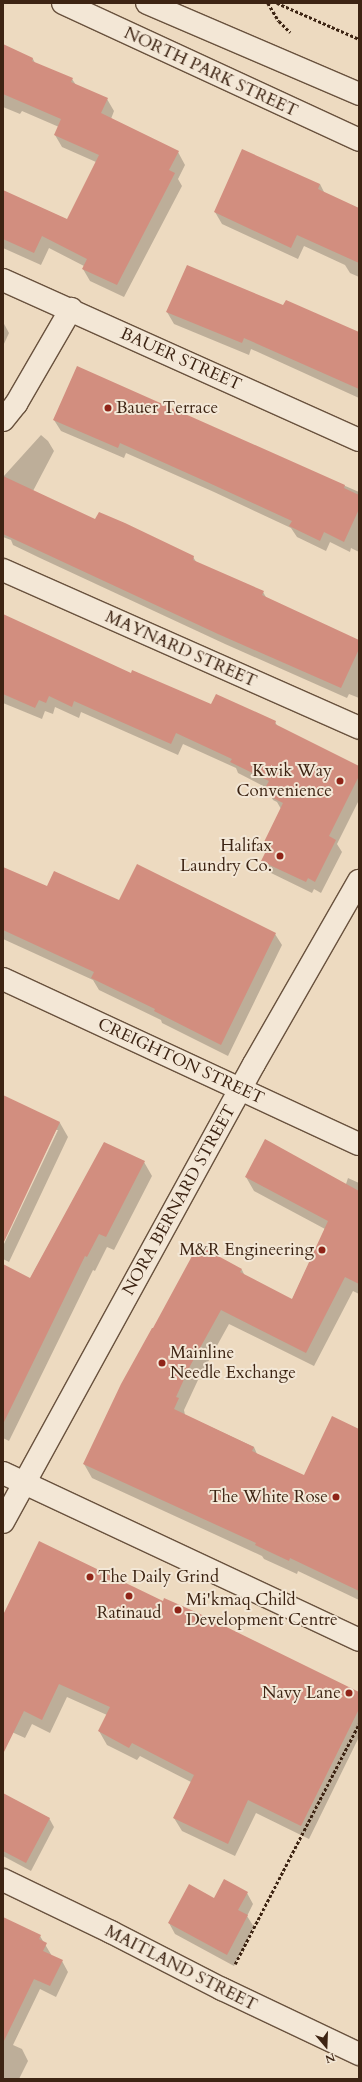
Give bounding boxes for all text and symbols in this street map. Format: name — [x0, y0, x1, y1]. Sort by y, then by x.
street label: NORTH PARK STREET — [121, 23, 301, 121]
street label: BAUER STREET — [117, 323, 245, 395]
place label: Bauer Terrace — [116, 398, 218, 418]
marker: Bauer Terrace — [103, 403, 113, 413]
street label: MAYNARD STREET — [102, 606, 260, 692]
place label: Kwik Way Convenience — [237, 761, 332, 801]
marker: Kwik Way Convenience — [335, 776, 345, 786]
place label: Halifax Laundry Co. — [180, 836, 272, 876]
marker: Halifax Laundry Co. — [275, 851, 285, 861]
street label: CREIGHTON STREET — [95, 1013, 267, 1109]
street label: NORA BERNARD STREET — [118, 1101, 240, 1299]
place label: M&R Engineering — [179, 1240, 314, 1260]
marker: M&R Engineering — [317, 1245, 327, 1255]
place label: Mainline Needle Exchange — [170, 1343, 296, 1383]
marker: Mainline Needle Exchange — [157, 1358, 167, 1368]
place label: The White Rose — [209, 1487, 328, 1507]
marker: The White Rose — [331, 1492, 341, 1502]
place label: The Daily Grind — [98, 1567, 219, 1587]
marker: The Daily Grind — [85, 1572, 95, 1582]
place label: Mi'kmaq Child Development Centre — [186, 1590, 338, 1630]
marker: Ratinaud — [124, 1591, 134, 1601]
place label: Ratinaud — [97, 1603, 161, 1623]
marker: Mi'kmaq Child Development Centre — [173, 1605, 183, 1615]
place label: Navy Lane — [262, 1683, 341, 1703]
marker: Navy Lane — [344, 1688, 354, 1698]
street label: MAITLAND STREET — [102, 1921, 260, 2015]
north arrow — [306, 2026, 346, 2066]
text: N — [323, 2049, 337, 2066]

